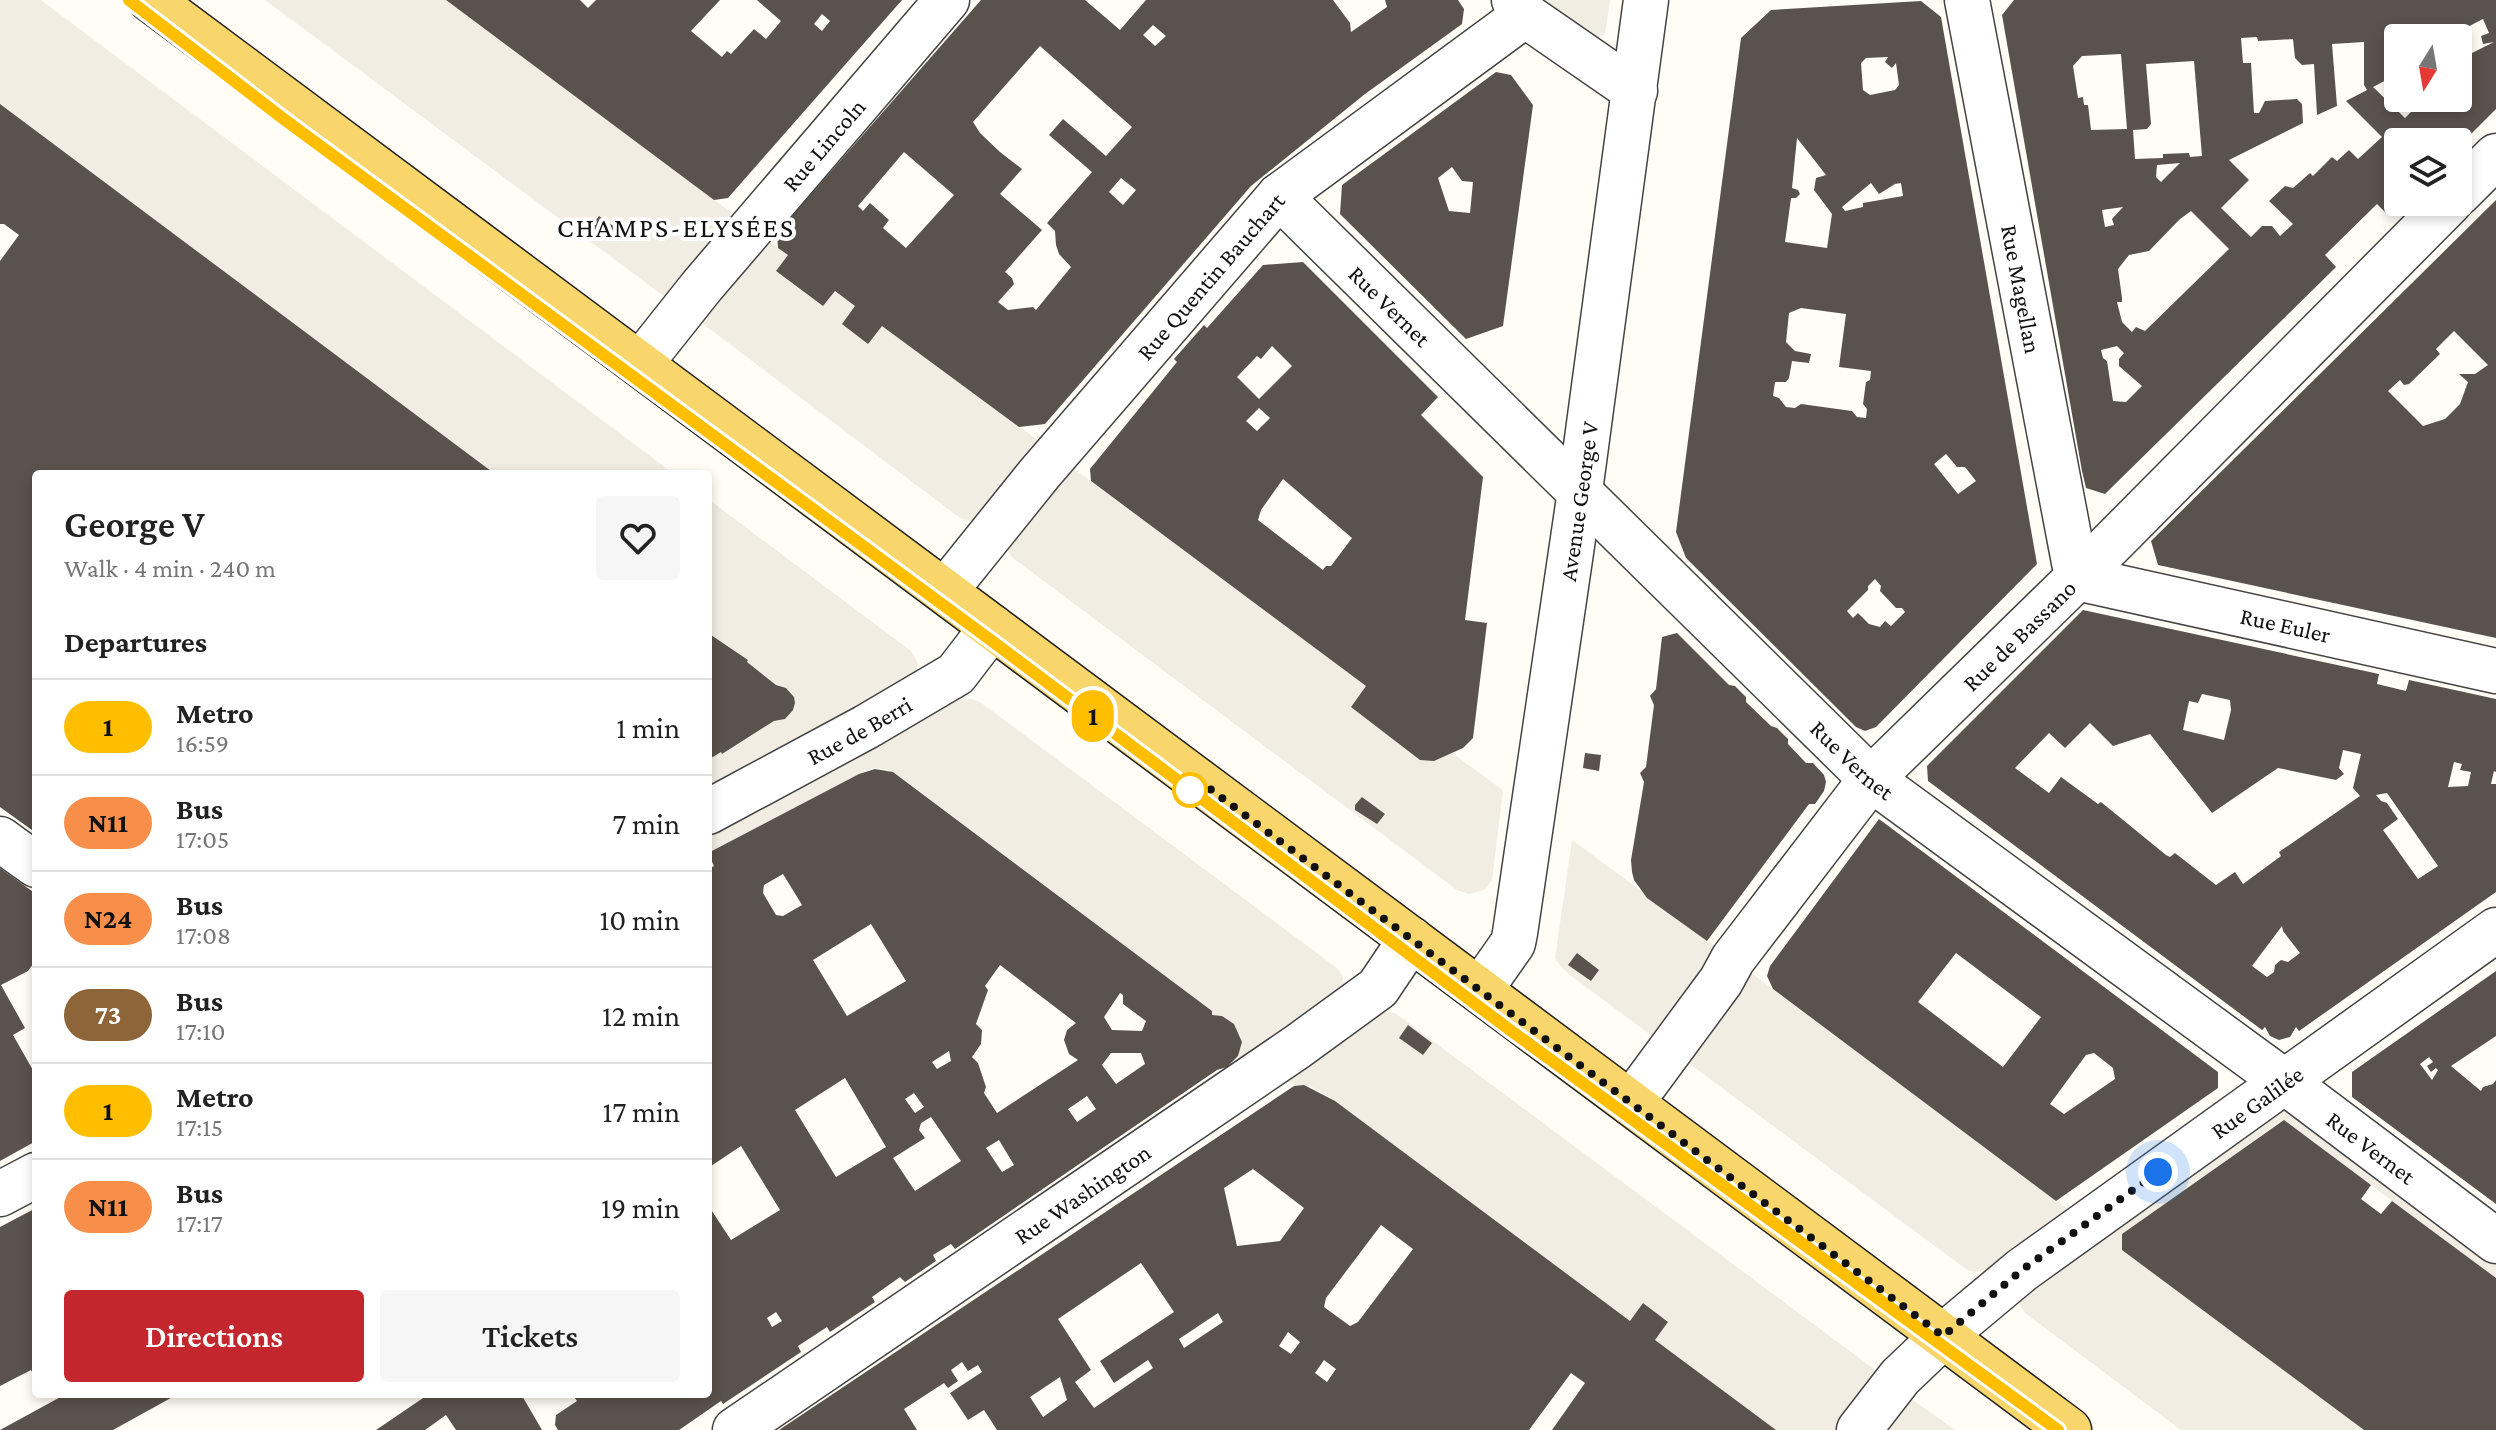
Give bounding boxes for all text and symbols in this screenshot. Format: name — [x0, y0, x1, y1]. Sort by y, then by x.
north arrow — [2384, 24, 2472, 112]
map controls — [2384, 24, 2472, 216]
street label: Rue Lincoln — [776, 93, 870, 196]
button: layers — [2384, 128, 2472, 216]
street label: Rue Quentin Bauchart — [1131, 186, 1290, 365]
district label: CHAMPS-ELYSÉES — [557, 212, 795, 243]
street label: Rue Magellan — [1997, 222, 2047, 356]
street label: Rue Vernet — [1344, 259, 1437, 352]
street label: Avenue George V — [1553, 419, 1603, 583]
button: heart — [596, 496, 680, 580]
text: George V — [64, 503, 205, 545]
text: Walk · 4 min · 240 m — [64, 554, 276, 583]
street label: Rue de Bassano — [1957, 574, 2081, 696]
street label: Rue Euler — [2238, 601, 2334, 648]
text: Departures — [64, 625, 207, 658]
street label: Rue de Berri — [802, 690, 916, 770]
line badge: 1 — [1067, 690, 1119, 742]
text: Metro — [176, 696, 254, 729]
text: 1 — [1088, 700, 1098, 731]
text: 1 — [103, 711, 113, 742]
text: 1 min — [616, 711, 680, 744]
street label: Rue Vernet — [1805, 714, 1900, 805]
text: 16:59 — [176, 729, 229, 758]
unlabelled marker — [1173, 773, 1207, 807]
text: Bus — [176, 792, 223, 825]
text: N11 — [88, 807, 128, 838]
text: 7 min — [612, 807, 680, 840]
text: 17:05 — [176, 825, 229, 854]
text: Bus — [176, 888, 223, 921]
text: N24 — [84, 903, 132, 934]
text: 10 min — [599, 903, 680, 936]
text: 17:08 — [176, 921, 231, 950]
text: Bus — [176, 984, 223, 1017]
text: 73 — [95, 999, 121, 1030]
text: 12 min — [602, 999, 680, 1032]
text: 17:10 — [176, 1017, 226, 1046]
street label: Rue Galilée — [2205, 1060, 2308, 1144]
text: Metro — [176, 1080, 254, 1113]
text: 1 — [103, 1095, 113, 1126]
text: 17 min — [603, 1095, 680, 1128]
street label: Rue Vernet — [2322, 1105, 2422, 1190]
text: 17:15 — [176, 1113, 223, 1142]
street label: Rue Washington — [1009, 1138, 1155, 1249]
your location — [2138, 1152, 2178, 1192]
text: Bus — [176, 1176, 223, 1209]
text: N11 — [88, 1191, 128, 1222]
text: 19 min — [601, 1191, 680, 1224]
text: 17:17 — [176, 1209, 223, 1238]
button: Directions — [64, 1290, 364, 1382]
button: Tickets — [380, 1290, 680, 1382]

